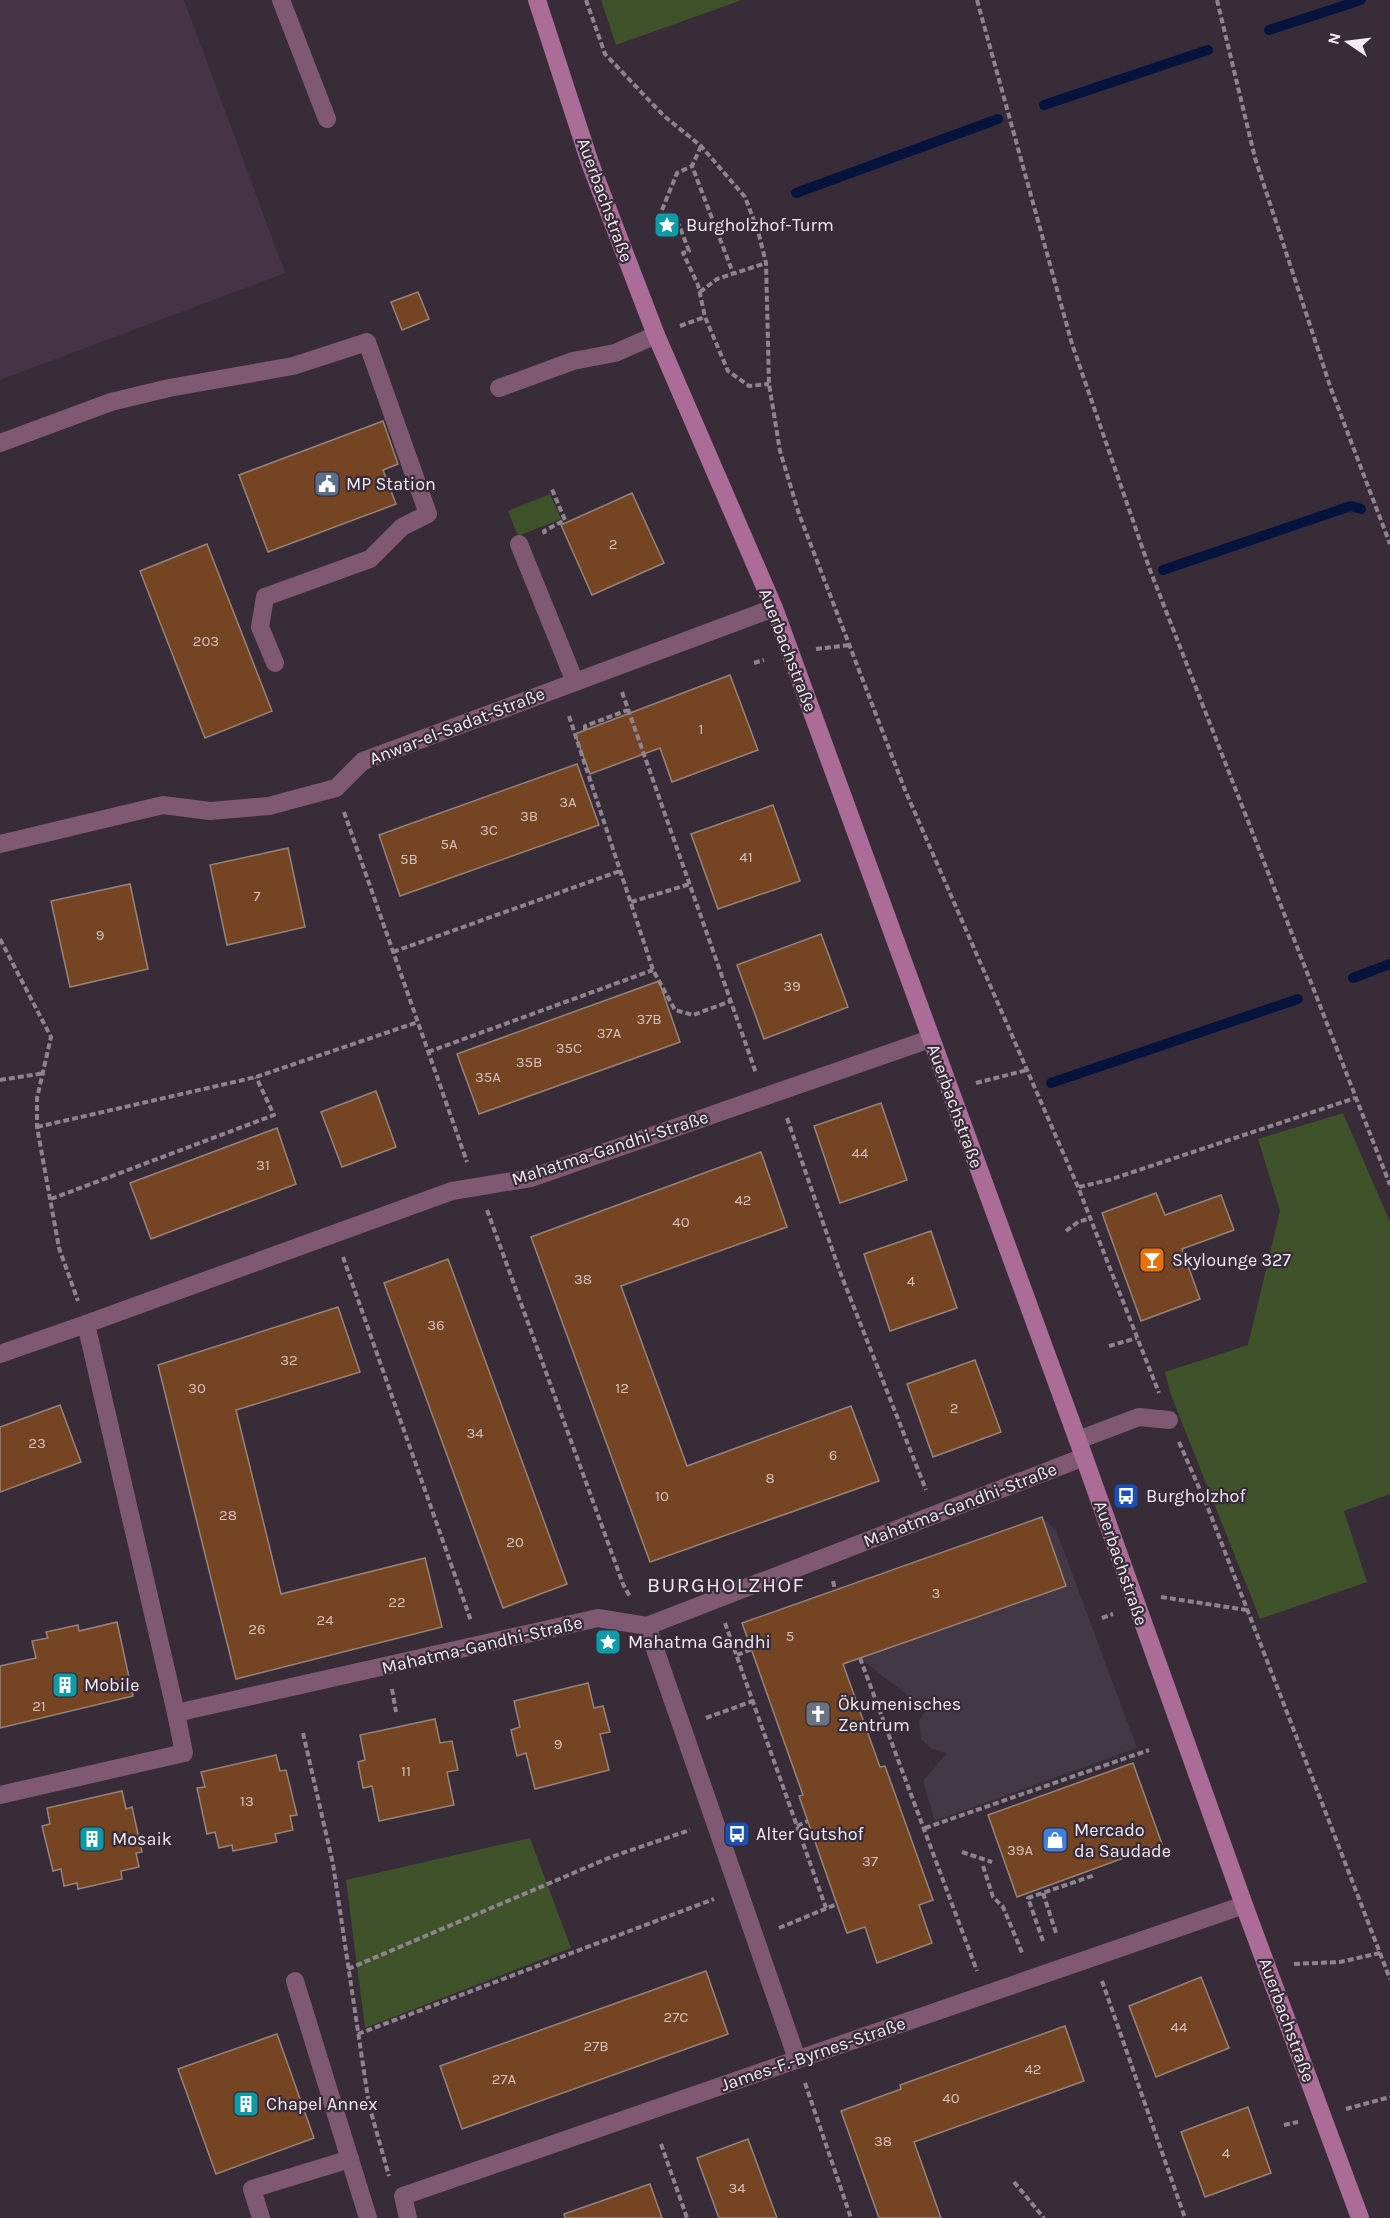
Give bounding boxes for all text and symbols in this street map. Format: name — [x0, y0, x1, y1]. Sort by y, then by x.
north arrow — [1318, 12, 1378, 72]
text: N — [1323, 31, 1345, 46]
street label: Auerbachstraße — [572, 135, 638, 265]
place icon: Burgholzhof-Turm — [652, 210, 682, 240]
place label: Burgholzhof-Turm — [686, 214, 834, 236]
public building icon: MP Station — [312, 469, 342, 499]
place label: MP Station — [346, 473, 436, 495]
house number: 2 — [609, 535, 617, 553]
street label: Auerbachstraße — [754, 585, 822, 715]
house number: 203 — [193, 632, 219, 650]
street label: Anwar-el-Sadat-Straße — [366, 682, 548, 770]
house number: 1 — [699, 720, 703, 738]
house number: 3A — [559, 793, 577, 811]
house number: 3B — [520, 807, 538, 825]
house number: 3C — [480, 821, 498, 839]
house number: 5A — [440, 835, 458, 853]
house number: 41 — [739, 848, 753, 866]
house number: 5B — [400, 850, 418, 868]
house number: 7 — [253, 887, 261, 905]
house number: 9 — [96, 926, 104, 944]
house number: 39 — [783, 977, 801, 995]
house number: 37B — [636, 1010, 662, 1028]
house number: 37A — [597, 1024, 622, 1042]
house number: 35C — [556, 1039, 582, 1057]
street label: Auerbachstraße — [922, 1041, 988, 1171]
house number: 35B — [516, 1053, 542, 1071]
house number: 35A — [475, 1068, 501, 1086]
street label: Mahatma-Gandhi-Straße — [509, 1106, 711, 1190]
house number: 44 — [852, 1144, 869, 1162]
house number: 31 — [256, 1156, 270, 1174]
house number: 42 — [734, 1191, 752, 1209]
house number: 40 — [672, 1213, 690, 1231]
bar icon: Skylounge 327 — [1137, 1245, 1167, 1275]
place label: Skylounge 327 — [1172, 1249, 1291, 1271]
house number: 38 — [574, 1270, 592, 1288]
house number: 4 — [907, 1272, 916, 1290]
house number: 36 — [427, 1316, 445, 1334]
house number: 32 — [280, 1351, 298, 1369]
house number: 30 — [188, 1379, 206, 1397]
house number: 12 — [615, 1379, 629, 1397]
house number: 2 — [950, 1399, 958, 1417]
house number: 34 — [466, 1424, 484, 1442]
house number: 23 — [28, 1434, 46, 1452]
house number: 6 — [829, 1446, 837, 1464]
street label: Mahatma-Gandhi-Straße — [860, 1458, 1060, 1552]
house number: 8 — [765, 1469, 775, 1487]
bus stop icon: Burgholzhof — [1111, 1481, 1141, 1511]
place label: Burgholzhof — [1146, 1485, 1246, 1507]
house number: 10 — [655, 1487, 669, 1505]
street label: Auerbachstraße — [1089, 1498, 1153, 1628]
house number: 28 — [219, 1506, 237, 1524]
house number: 20 — [506, 1533, 524, 1551]
district label: BURGHOLZHOF — [647, 1573, 805, 1597]
house number: 3 — [932, 1584, 940, 1602]
house number: 22 — [388, 1593, 406, 1611]
house number: 24 — [316, 1611, 334, 1629]
street label: Mahatma-Gandhi-Straße — [379, 1611, 585, 1679]
house number: 26 — [248, 1620, 266, 1638]
place icon: Mahatma Gandhi — [593, 1627, 623, 1657]
house number: 5 — [786, 1627, 794, 1645]
place label: Mahatma Gandhi — [628, 1631, 771, 1653]
building icon: Mobile — [50, 1670, 80, 1700]
place label: Mobile — [84, 1674, 139, 1696]
place label: Ökumenisches Zentrum — [838, 1693, 961, 1736]
house number: 21 — [32, 1697, 46, 1715]
church icon: Ökumenisches Zentrum — [803, 1699, 833, 1729]
house number: 9 — [554, 1735, 562, 1753]
house number: 11 — [401, 1762, 411, 1780]
house number: 13 — [240, 1792, 254, 1810]
bus stop icon: Alter Gutshof — [722, 1819, 752, 1849]
place label: Mercado da Saudade — [1074, 1819, 1171, 1862]
place label: Alter Gutshof — [756, 1823, 865, 1845]
building icon: Mosaik — [77, 1824, 107, 1854]
shop icon: Mercado da Saudade — [1040, 1825, 1070, 1855]
place label: Mosaik — [112, 1828, 172, 1850]
house number: 39A — [1007, 1841, 1033, 1859]
house number: 37 — [862, 1852, 878, 1870]
street label: Auerbachstraße — [1254, 1955, 1320, 2085]
house number: 27C — [664, 2008, 688, 2026]
street label: James-F.-Byrnes-Straße — [718, 2012, 908, 2096]
house number: 44 — [1171, 2018, 1188, 2036]
house number: 27B — [583, 2037, 609, 2055]
house number: 42 — [1024, 2060, 1042, 2078]
house number: 27A — [492, 2070, 517, 2088]
building icon: Chapel Annex — [231, 2089, 261, 2119]
house number: 40 — [942, 2089, 960, 2107]
place label: Chapel Annex — [266, 2093, 377, 2115]
house number: 38 — [874, 2132, 892, 2150]
house number: 4 — [1222, 2144, 1231, 2162]
house number: 34 — [728, 2179, 746, 2197]

